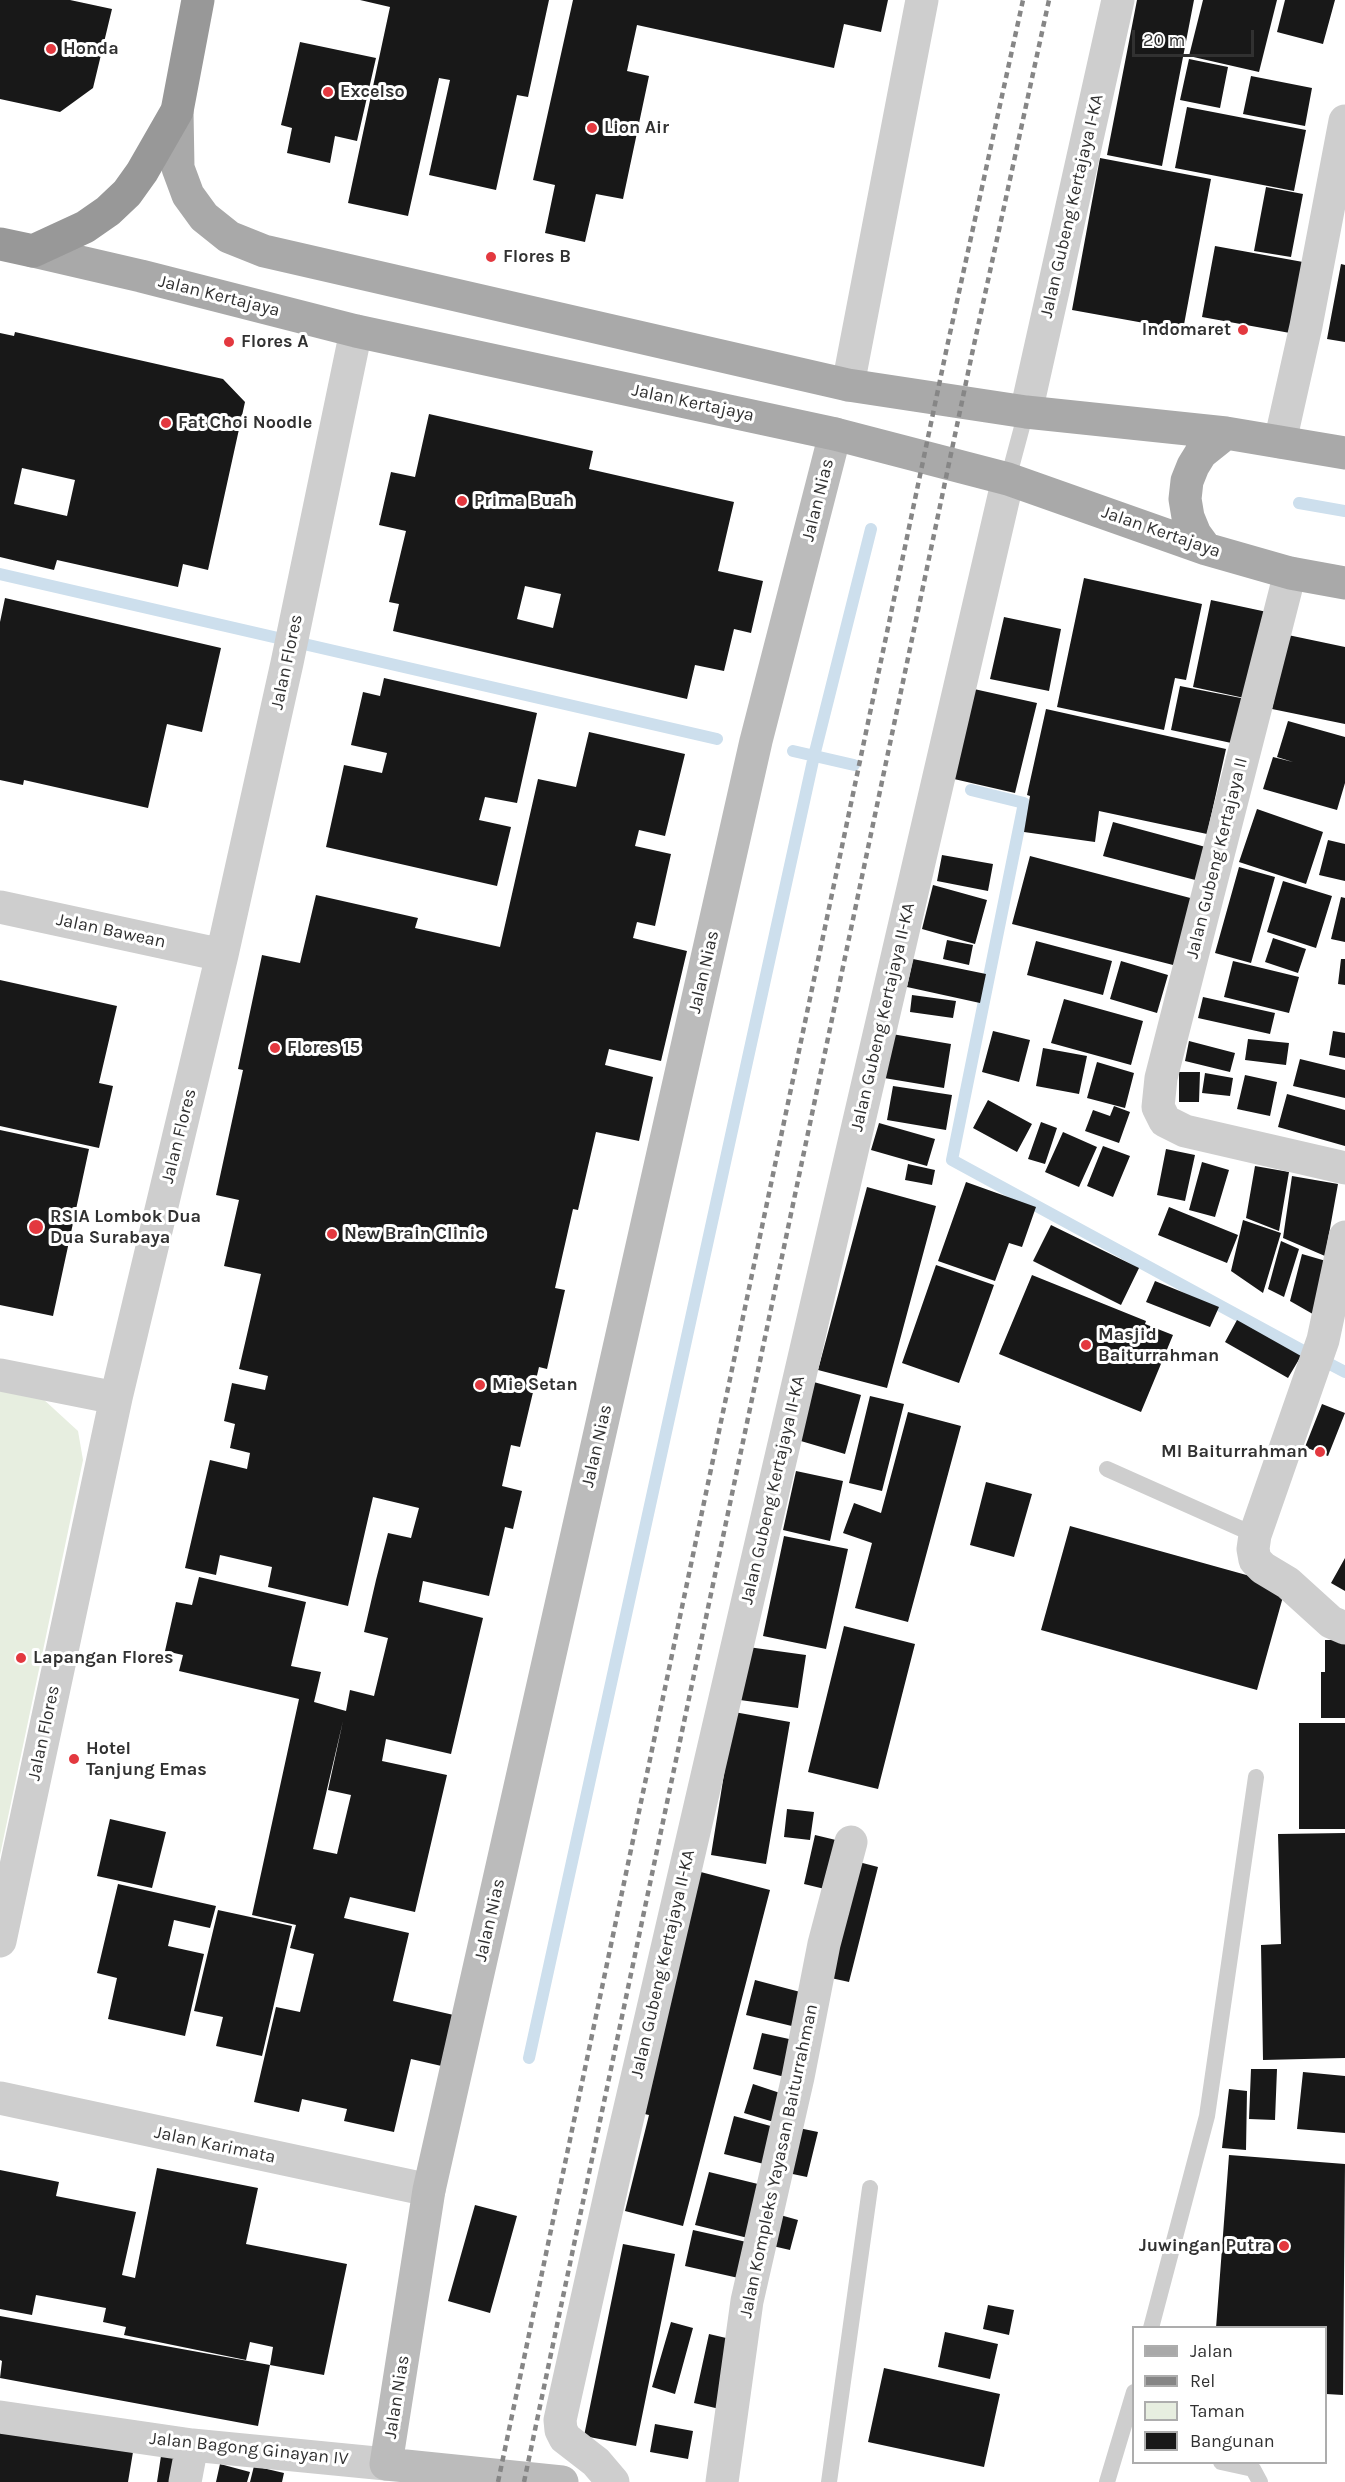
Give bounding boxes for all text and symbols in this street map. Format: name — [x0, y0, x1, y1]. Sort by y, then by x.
scale bar — [1135, 18, 1256, 56]
text: 20 m — [1143, 29, 1185, 51]
place label: Honda — [63, 38, 119, 60]
marker: Honda — [44, 42, 58, 56]
place label: Excelso — [340, 81, 405, 103]
marker: Excelso — [321, 85, 335, 99]
street label: Jalan Gubeng Kertajaya I-KA — [1036, 92, 1108, 320]
place label: Lion Air — [604, 117, 669, 139]
marker: Lion Air — [585, 121, 599, 135]
place label: Flores B — [503, 246, 571, 268]
marker: Flores B — [484, 250, 498, 264]
street label: Jalan Kertajaya — [156, 270, 282, 322]
place label: Indomaret — [1142, 319, 1231, 341]
marker: Indomaret — [1236, 323, 1250, 337]
place label: Flores A — [241, 331, 308, 353]
marker: Flores A — [222, 335, 236, 349]
street label: Jalan Kertajaya — [630, 379, 756, 427]
place label: Fat Choi Noodle — [178, 412, 312, 434]
marker: Fat Choi Noodle — [159, 416, 173, 430]
street label: Jalan Nias — [797, 456, 839, 544]
place label: Prima Buah — [474, 490, 574, 512]
marker: Prima Buah — [455, 494, 469, 508]
street label: Jalan Kertajaya — [1099, 502, 1223, 562]
street label: Jalan Flores — [266, 612, 308, 712]
street label: Jalan Gubeng Kertajaya II — [1182, 755, 1252, 961]
street label: Jalan Gubeng Kertajaya II-KA — [846, 901, 920, 1133]
street label: Jalan Bawean — [54, 909, 168, 953]
street label: Jalan Nias — [684, 928, 724, 1016]
place label: Flores 15 — [287, 1037, 360, 1059]
marker: Flores 15 — [268, 1041, 282, 1055]
street label: Jalan Flores — [157, 1086, 201, 1186]
place label: RSIA Lombok Dua Dua Surabaya — [50, 1206, 201, 1248]
marker: RSIA Lombok Dua Dua Surabaya — [27, 1218, 45, 1236]
place label: New Brain Clinic — [344, 1223, 485, 1245]
marker: New Brain Clinic — [325, 1227, 339, 1241]
place label: Masjid Baiturrahman — [1098, 1324, 1219, 1366]
marker: Masjid Baiturrahman — [1079, 1338, 1093, 1352]
place label: Mie Setan — [492, 1374, 578, 1396]
street label: Jalan Gubeng Kertajaya II-KA — [736, 1374, 810, 1606]
marker: Mie Setan — [473, 1378, 487, 1392]
street label: Jalan Nias — [577, 1402, 617, 1490]
place label: MI Baiturrahman — [1161, 1441, 1308, 1463]
marker: MI Baiturrahman — [1313, 1445, 1327, 1459]
place label: Lapangan Flores — [33, 1647, 174, 1669]
marker: Lapangan Flores — [14, 1651, 28, 1665]
street label: Jalan Flores — [23, 1683, 65, 1783]
place label: Hotel Tanjung Emas — [86, 1738, 207, 1780]
marker: Hotel Tanjung Emas — [67, 1752, 81, 1766]
street label: Jalan Gubeng Kertajaya II-KA — [626, 1848, 700, 2080]
street label: Jalan Nias — [470, 1876, 510, 1964]
street label: Jalan Kompleks Yayasan Baiturrahman — [735, 2002, 823, 2320]
street label: Jalan Karimata — [152, 2122, 278, 2168]
place label: Juwingan Putra — [1139, 2235, 1272, 2257]
marker: Juwingan Putra — [1277, 2239, 1291, 2253]
legend — [1132, 2326, 1327, 2464]
text: Jalan — [1190, 2340, 1233, 2362]
street label: Jalan Nias — [380, 2354, 414, 2440]
text: Rel — [1190, 2370, 1215, 2392]
text: Taman — [1190, 2400, 1245, 2422]
street label: Jalan Bagong Ginayan IV — [148, 2428, 350, 2470]
text: Bangunan — [1190, 2430, 1275, 2452]

